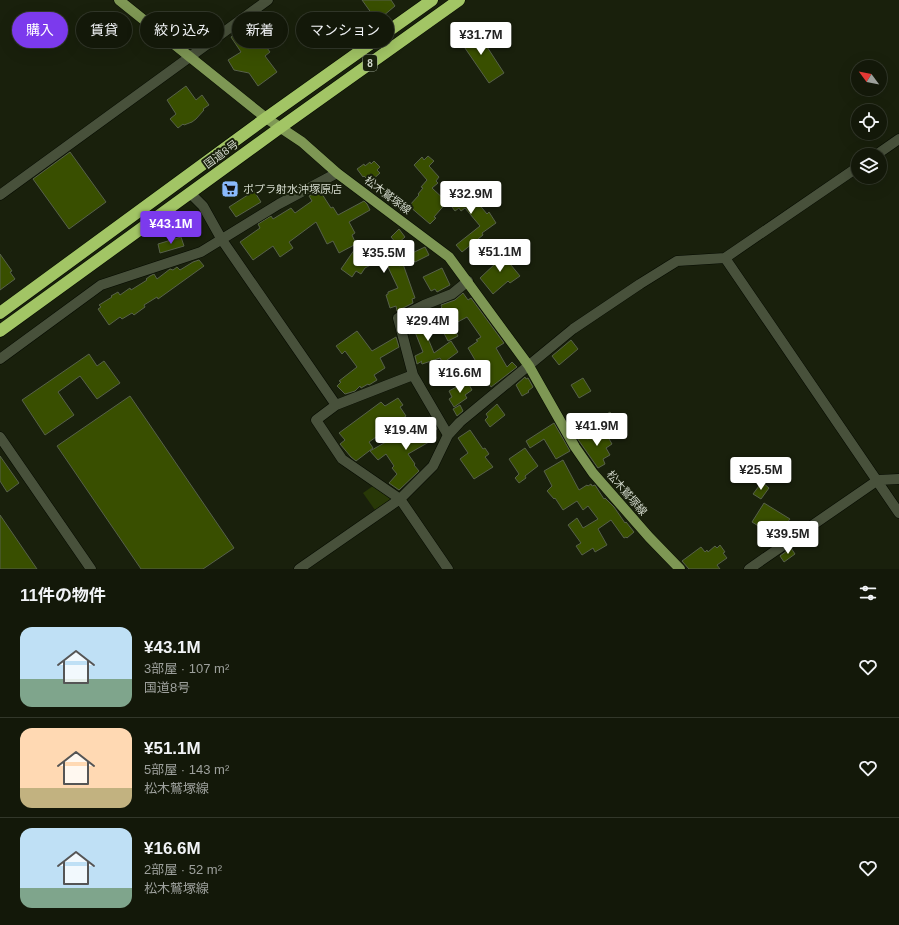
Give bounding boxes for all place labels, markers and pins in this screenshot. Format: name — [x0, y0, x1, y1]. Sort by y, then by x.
pin: ¥31.7M — [448, 22, 514, 56]
supermarket icon: ポプラ射水沖塚原店 — [220, 179, 240, 199]
pin: ¥32.9M — [438, 181, 504, 215]
place label: ポプラ射水沖塚原店 — [243, 183, 342, 195]
pin: ¥43.1M — [138, 211, 204, 245]
pin: ¥51.1M — [467, 239, 533, 273]
pin: ¥35.5M — [351, 240, 417, 274]
pin: ¥29.4M — [395, 308, 461, 342]
pin: ¥16.6M — [427, 360, 493, 394]
pin: ¥41.9M — [564, 413, 630, 447]
pin: ¥19.4M — [373, 417, 439, 451]
pin: ¥25.5M — [728, 457, 794, 491]
pin: ¥39.5M — [755, 521, 821, 555]

